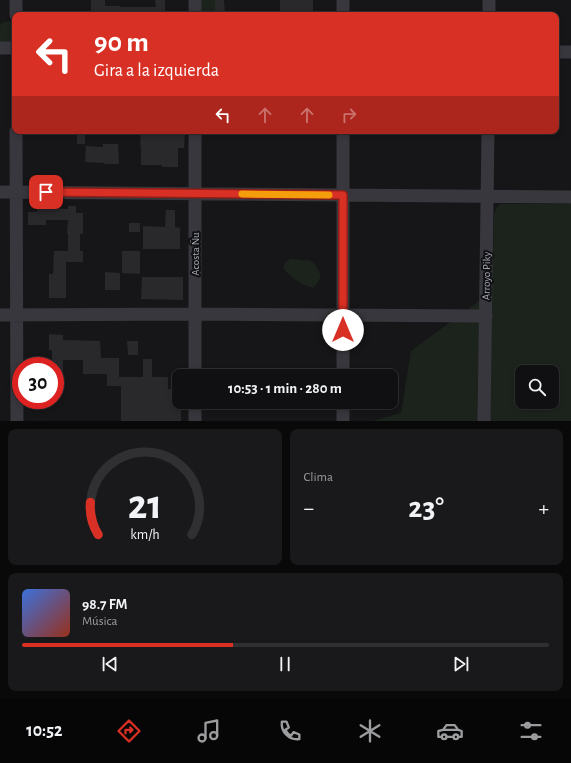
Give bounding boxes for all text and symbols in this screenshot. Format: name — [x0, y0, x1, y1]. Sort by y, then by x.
icon: left — [28, 28, 80, 80]
text: 90 m — [94, 29, 149, 57]
text: Gira a la izquierda — [94, 62, 219, 80]
icon: left — [212, 104, 234, 126]
icon: ahead — [254, 104, 276, 126]
icon: ahead — [296, 104, 318, 126]
icon: right — [338, 104, 360, 126]
pin — [29, 175, 63, 209]
icon: arrive — [35, 181, 57, 203]
street label: Acosta Ñu — [190, 232, 201, 276]
street label: Arroyo Piky — [481, 251, 492, 300]
position arrow — [322, 309, 364, 351]
speed limit sign: 30 — [12, 357, 64, 409]
map controls — [515, 365, 559, 409]
button: search — [515, 365, 559, 409]
text: 10:53 · 1 min · 280 m — [228, 381, 342, 396]
text: Clima — [304, 471, 333, 484]
text: 21 — [127, 485, 162, 526]
text: 23° — [408, 493, 444, 523]
text: − — [304, 497, 314, 519]
text: + — [538, 497, 549, 519]
text: km/h — [130, 528, 159, 542]
text: 98.7 FM — [82, 597, 127, 612]
text: Música — [82, 615, 117, 628]
icon: previous — [99, 653, 121, 675]
icon: pause — [274, 653, 296, 675]
icon: next — [450, 653, 472, 675]
icon: directions — [115, 717, 143, 745]
icon: music — [195, 717, 223, 745]
icon: phone — [276, 717, 304, 745]
icon: climate — [356, 717, 384, 745]
icon: car — [436, 717, 464, 745]
icon: filters — [517, 717, 545, 745]
text: 10:52 — [26, 722, 62, 740]

